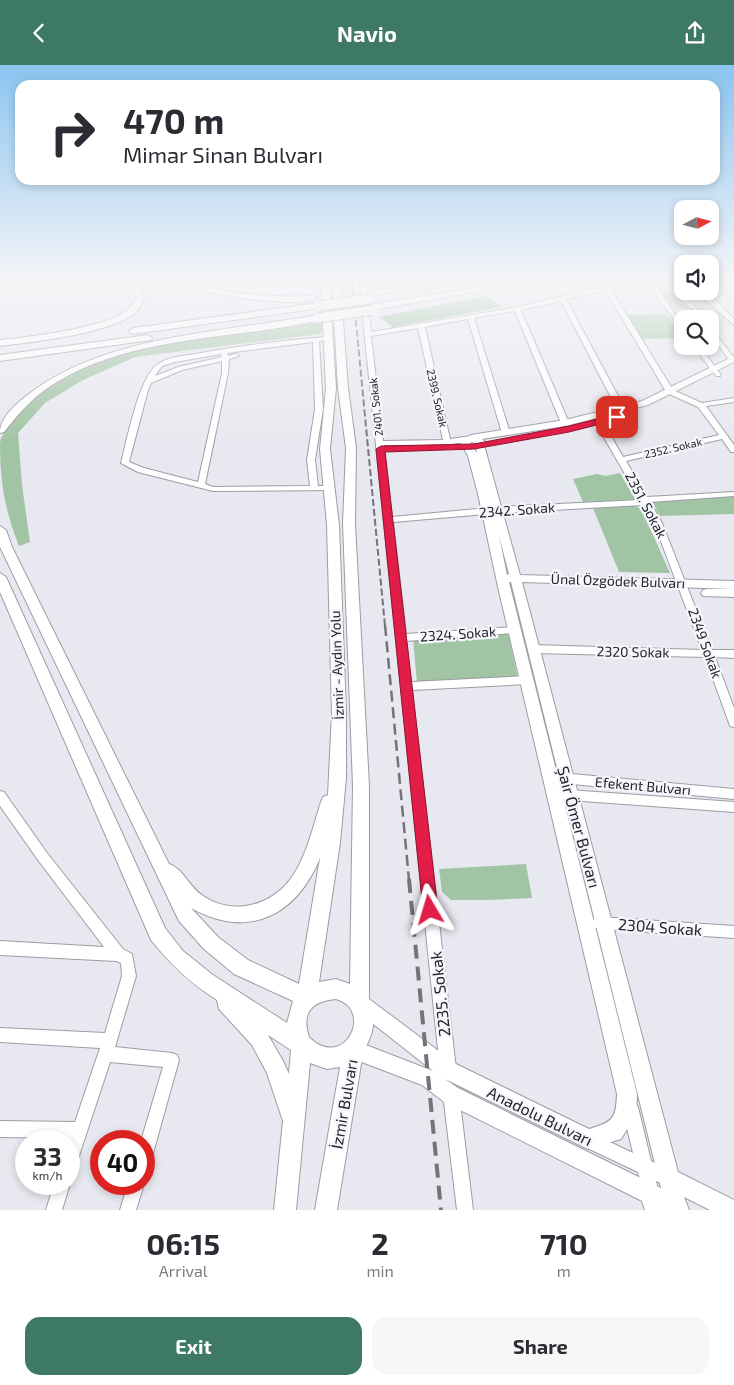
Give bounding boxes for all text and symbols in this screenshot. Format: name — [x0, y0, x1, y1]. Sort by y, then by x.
icon: back — [25, 19, 53, 47]
icon: share — [681, 19, 709, 47]
text: Navio — [337, 20, 397, 46]
text: 470 m — [123, 99, 224, 141]
icon: right — [40, 100, 105, 165]
text: Mimar Sinan Bulvarı — [123, 141, 323, 167]
north arrow — [674, 200, 719, 245]
map controls — [674, 200, 719, 355]
button: sound — [674, 255, 719, 300]
button: search — [674, 310, 719, 355]
street label: 2399. Sokak — [424, 367, 451, 429]
street label: 2401. Sokak — [366, 377, 385, 437]
pin — [596, 396, 638, 438]
icon: arrive — [603, 403, 631, 431]
street label: 2352. Sokak — [643, 434, 703, 460]
street label: 2351. Sokak — [622, 469, 671, 541]
street label: 2342. Sokak — [478, 498, 556, 521]
street label: Ünal Özgödek Bulvarı — [550, 570, 686, 591]
street label: 2349 Sokak — [685, 606, 726, 680]
street label: İzmir - Aydın Yolu — [326, 610, 347, 720]
street label: 2324. Sokak — [419, 622, 497, 645]
street label: 2320 Sokak — [596, 642, 670, 661]
street label: Şair Ömer Bulvarı — [553, 764, 605, 890]
street label: Efekent Bulvarı — [594, 773, 692, 798]
position arrow — [403, 883, 455, 935]
street label: 2304 Sokak — [617, 914, 703, 939]
street label: 2235. Sokak — [426, 950, 453, 1038]
street label: İzmir Bulvarı — [326, 1057, 361, 1150]
street label: Anadolu Bulvarı — [484, 1082, 596, 1149]
speed limit sign: 40 — [90, 1130, 155, 1195]
text: 33 — [33, 1141, 62, 1171]
text: km/h — [33, 1168, 62, 1182]
text: 06:15 — [146, 1225, 220, 1261]
text: 2 — [371, 1225, 389, 1261]
text: 710 — [540, 1225, 588, 1261]
text: Arrival — [159, 1261, 208, 1280]
text: min — [366, 1261, 394, 1280]
text: m — [557, 1261, 571, 1280]
button: Exit — [25, 1317, 362, 1375]
button: Share — [372, 1317, 709, 1375]

